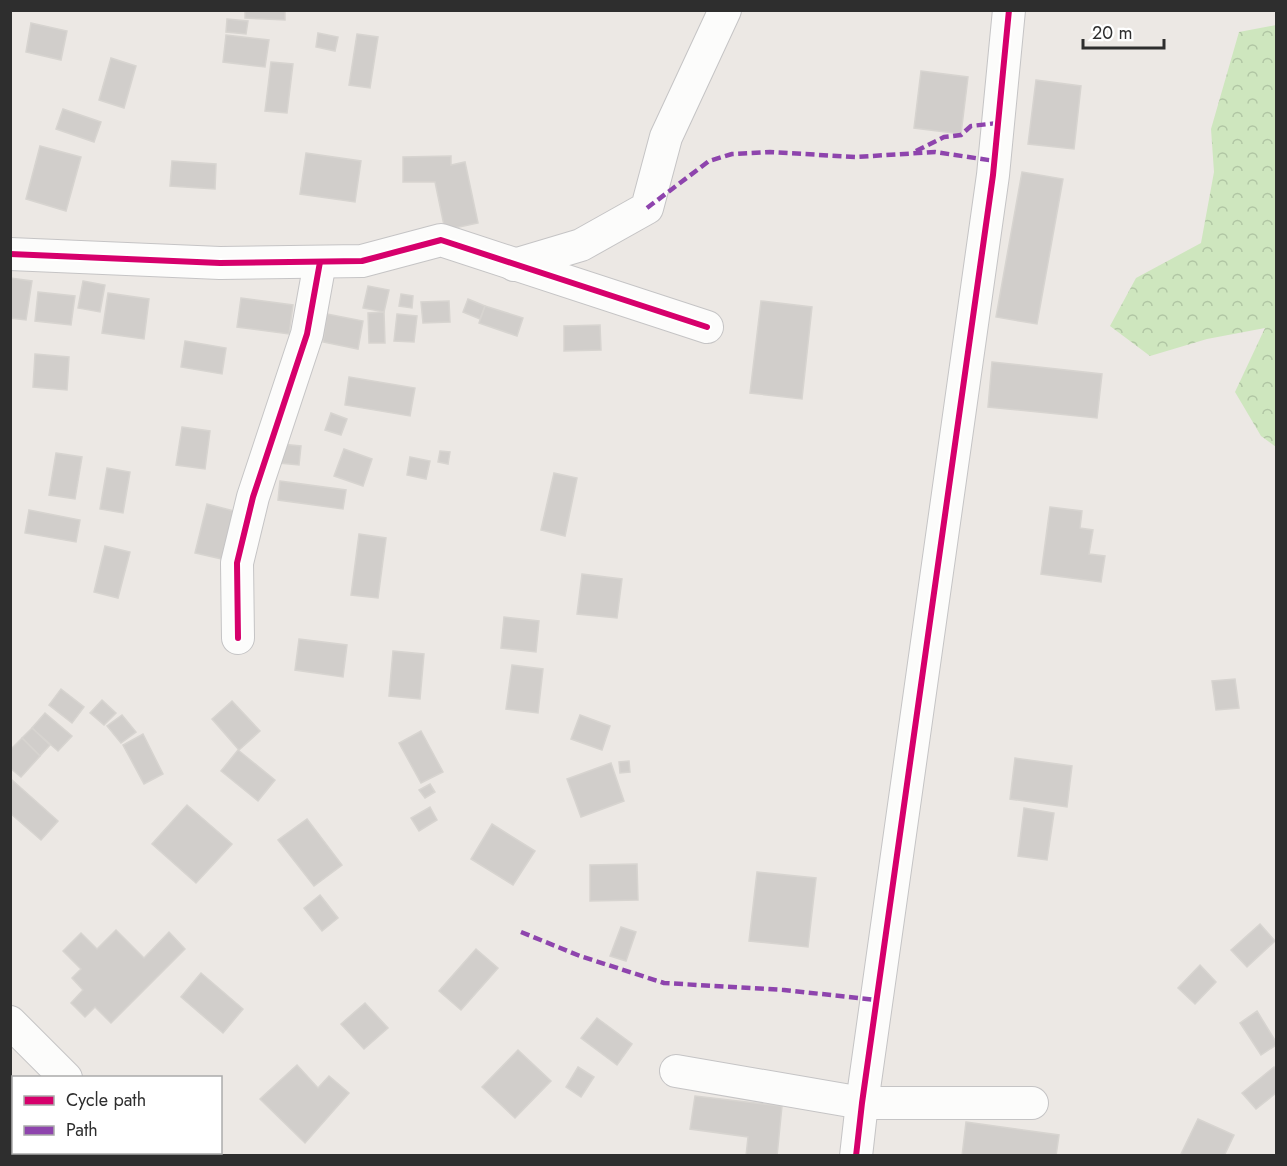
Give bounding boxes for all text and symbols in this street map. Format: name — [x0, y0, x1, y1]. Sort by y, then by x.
scale bar — [1083, 12, 1164, 50]
text: 20 m — [1092, 20, 1132, 46]
legend — [12, 1076, 222, 1154]
text: Cycle path — [66, 1087, 146, 1113]
text: Path — [66, 1117, 98, 1143]

